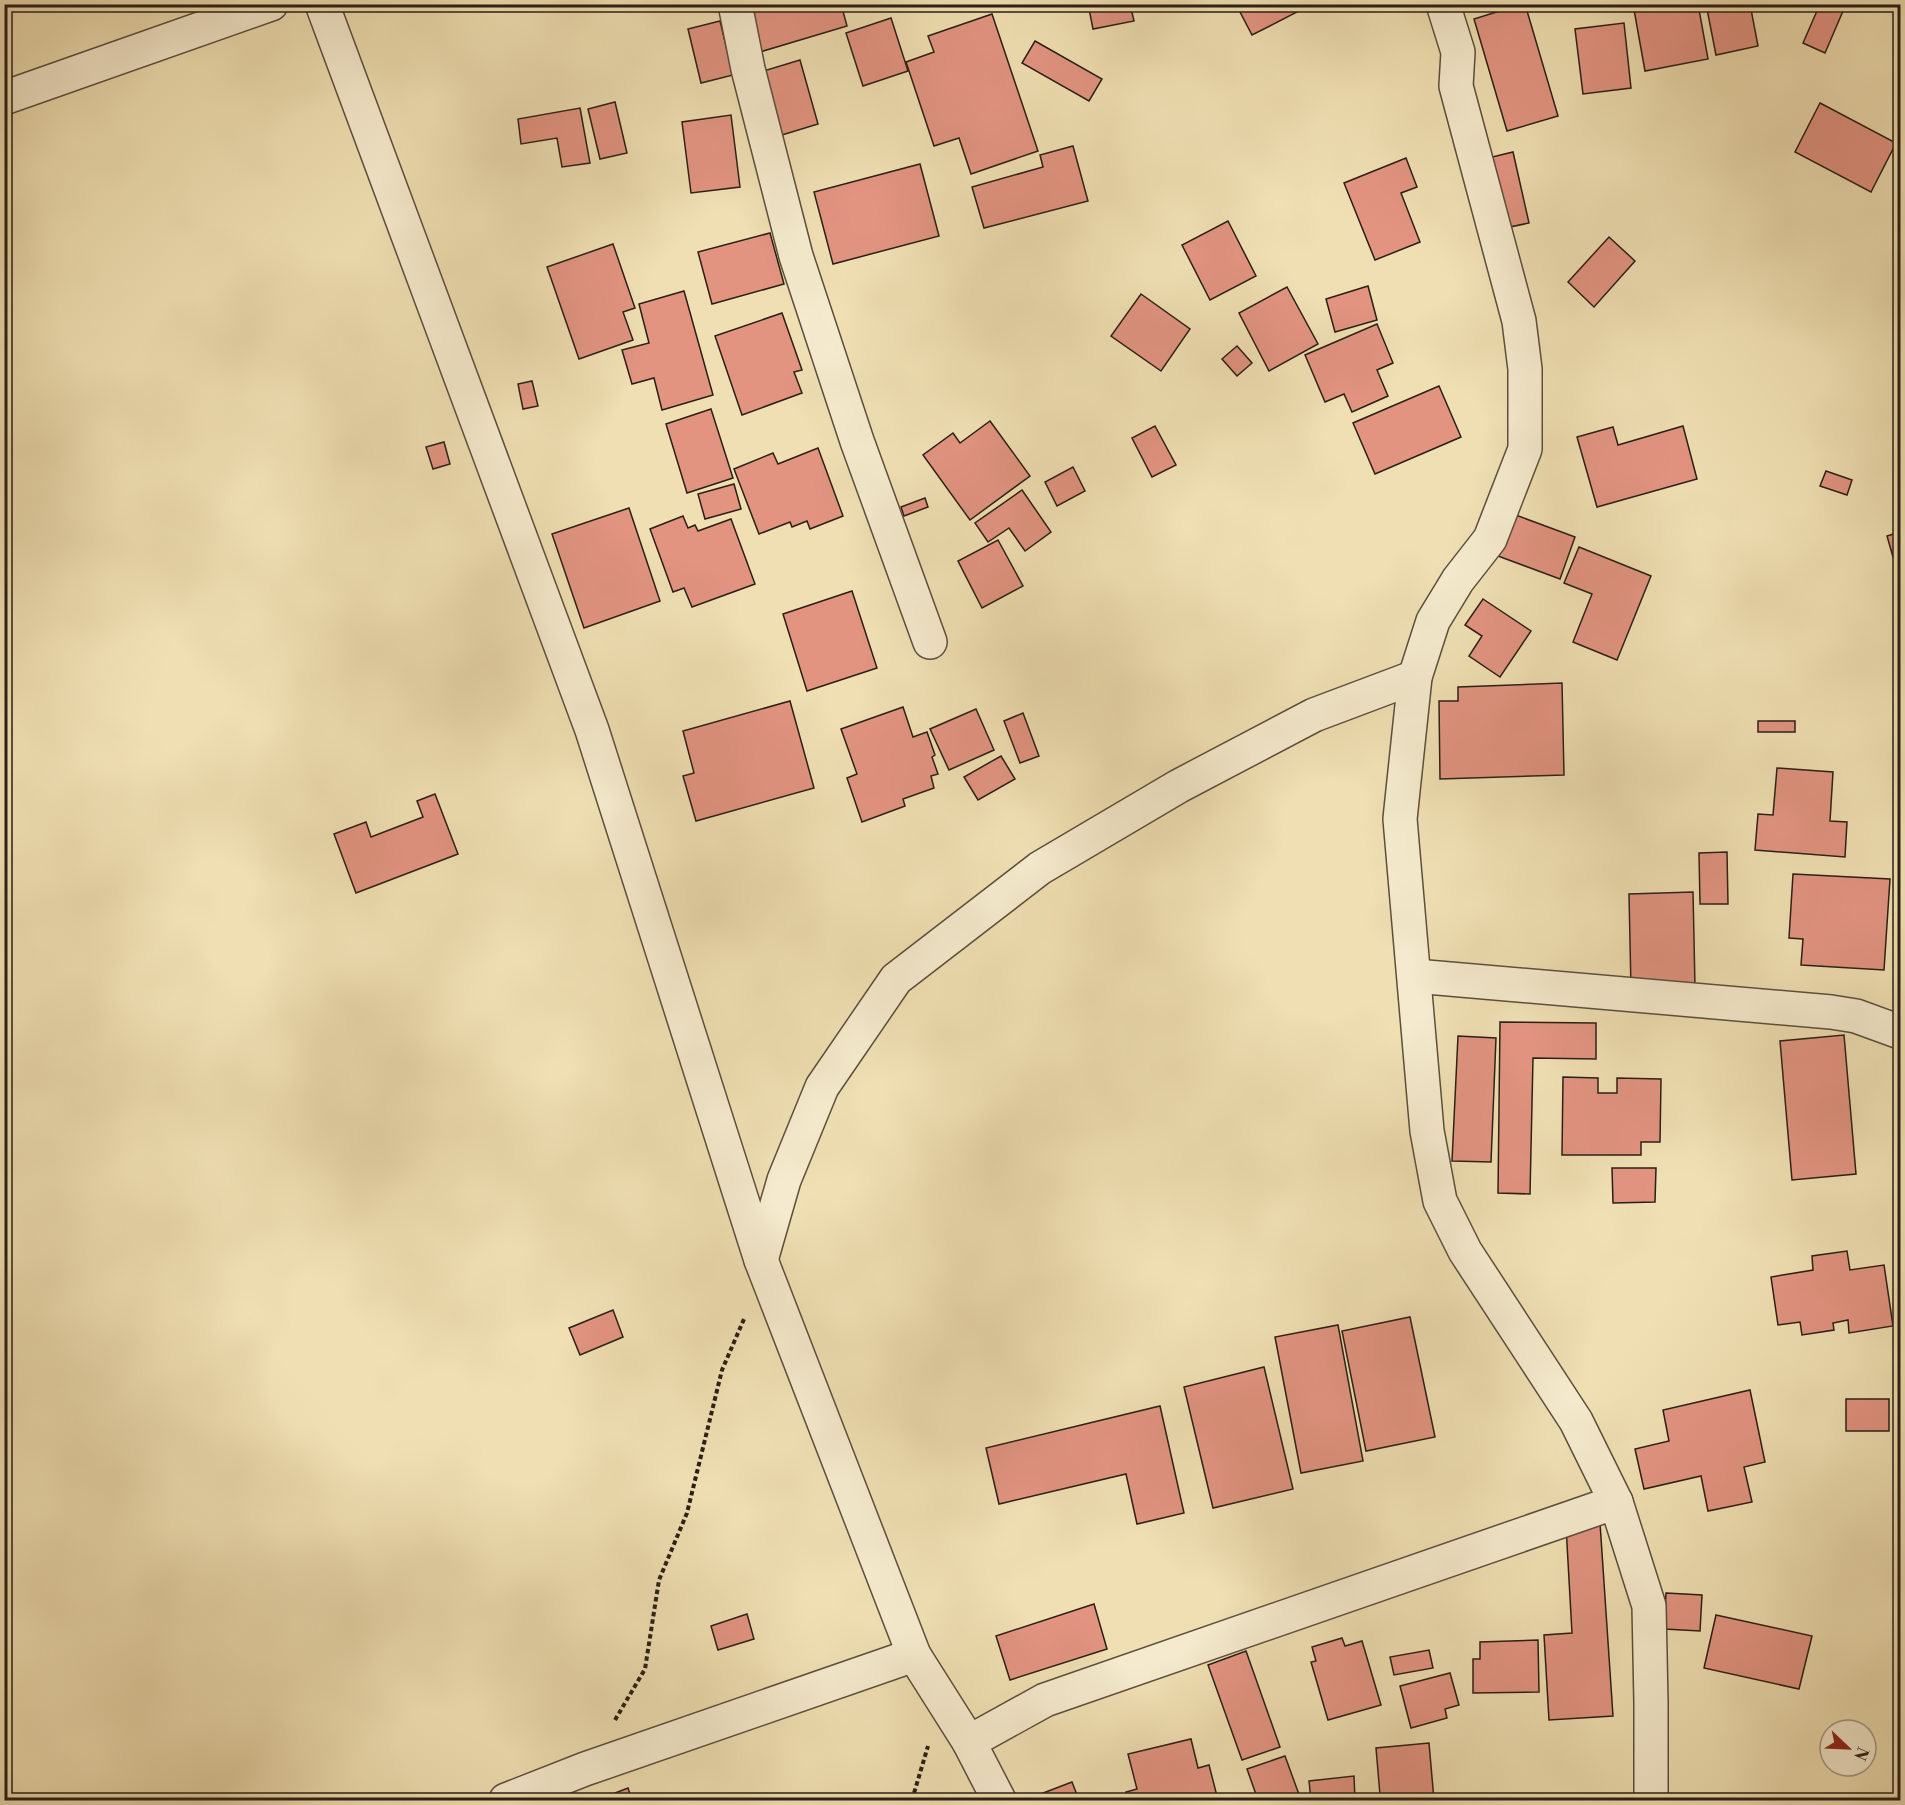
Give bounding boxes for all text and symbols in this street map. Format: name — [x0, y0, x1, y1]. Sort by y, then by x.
north arrow — [1818, 1718, 1878, 1778]
text: N — [1849, 1744, 1873, 1764]

